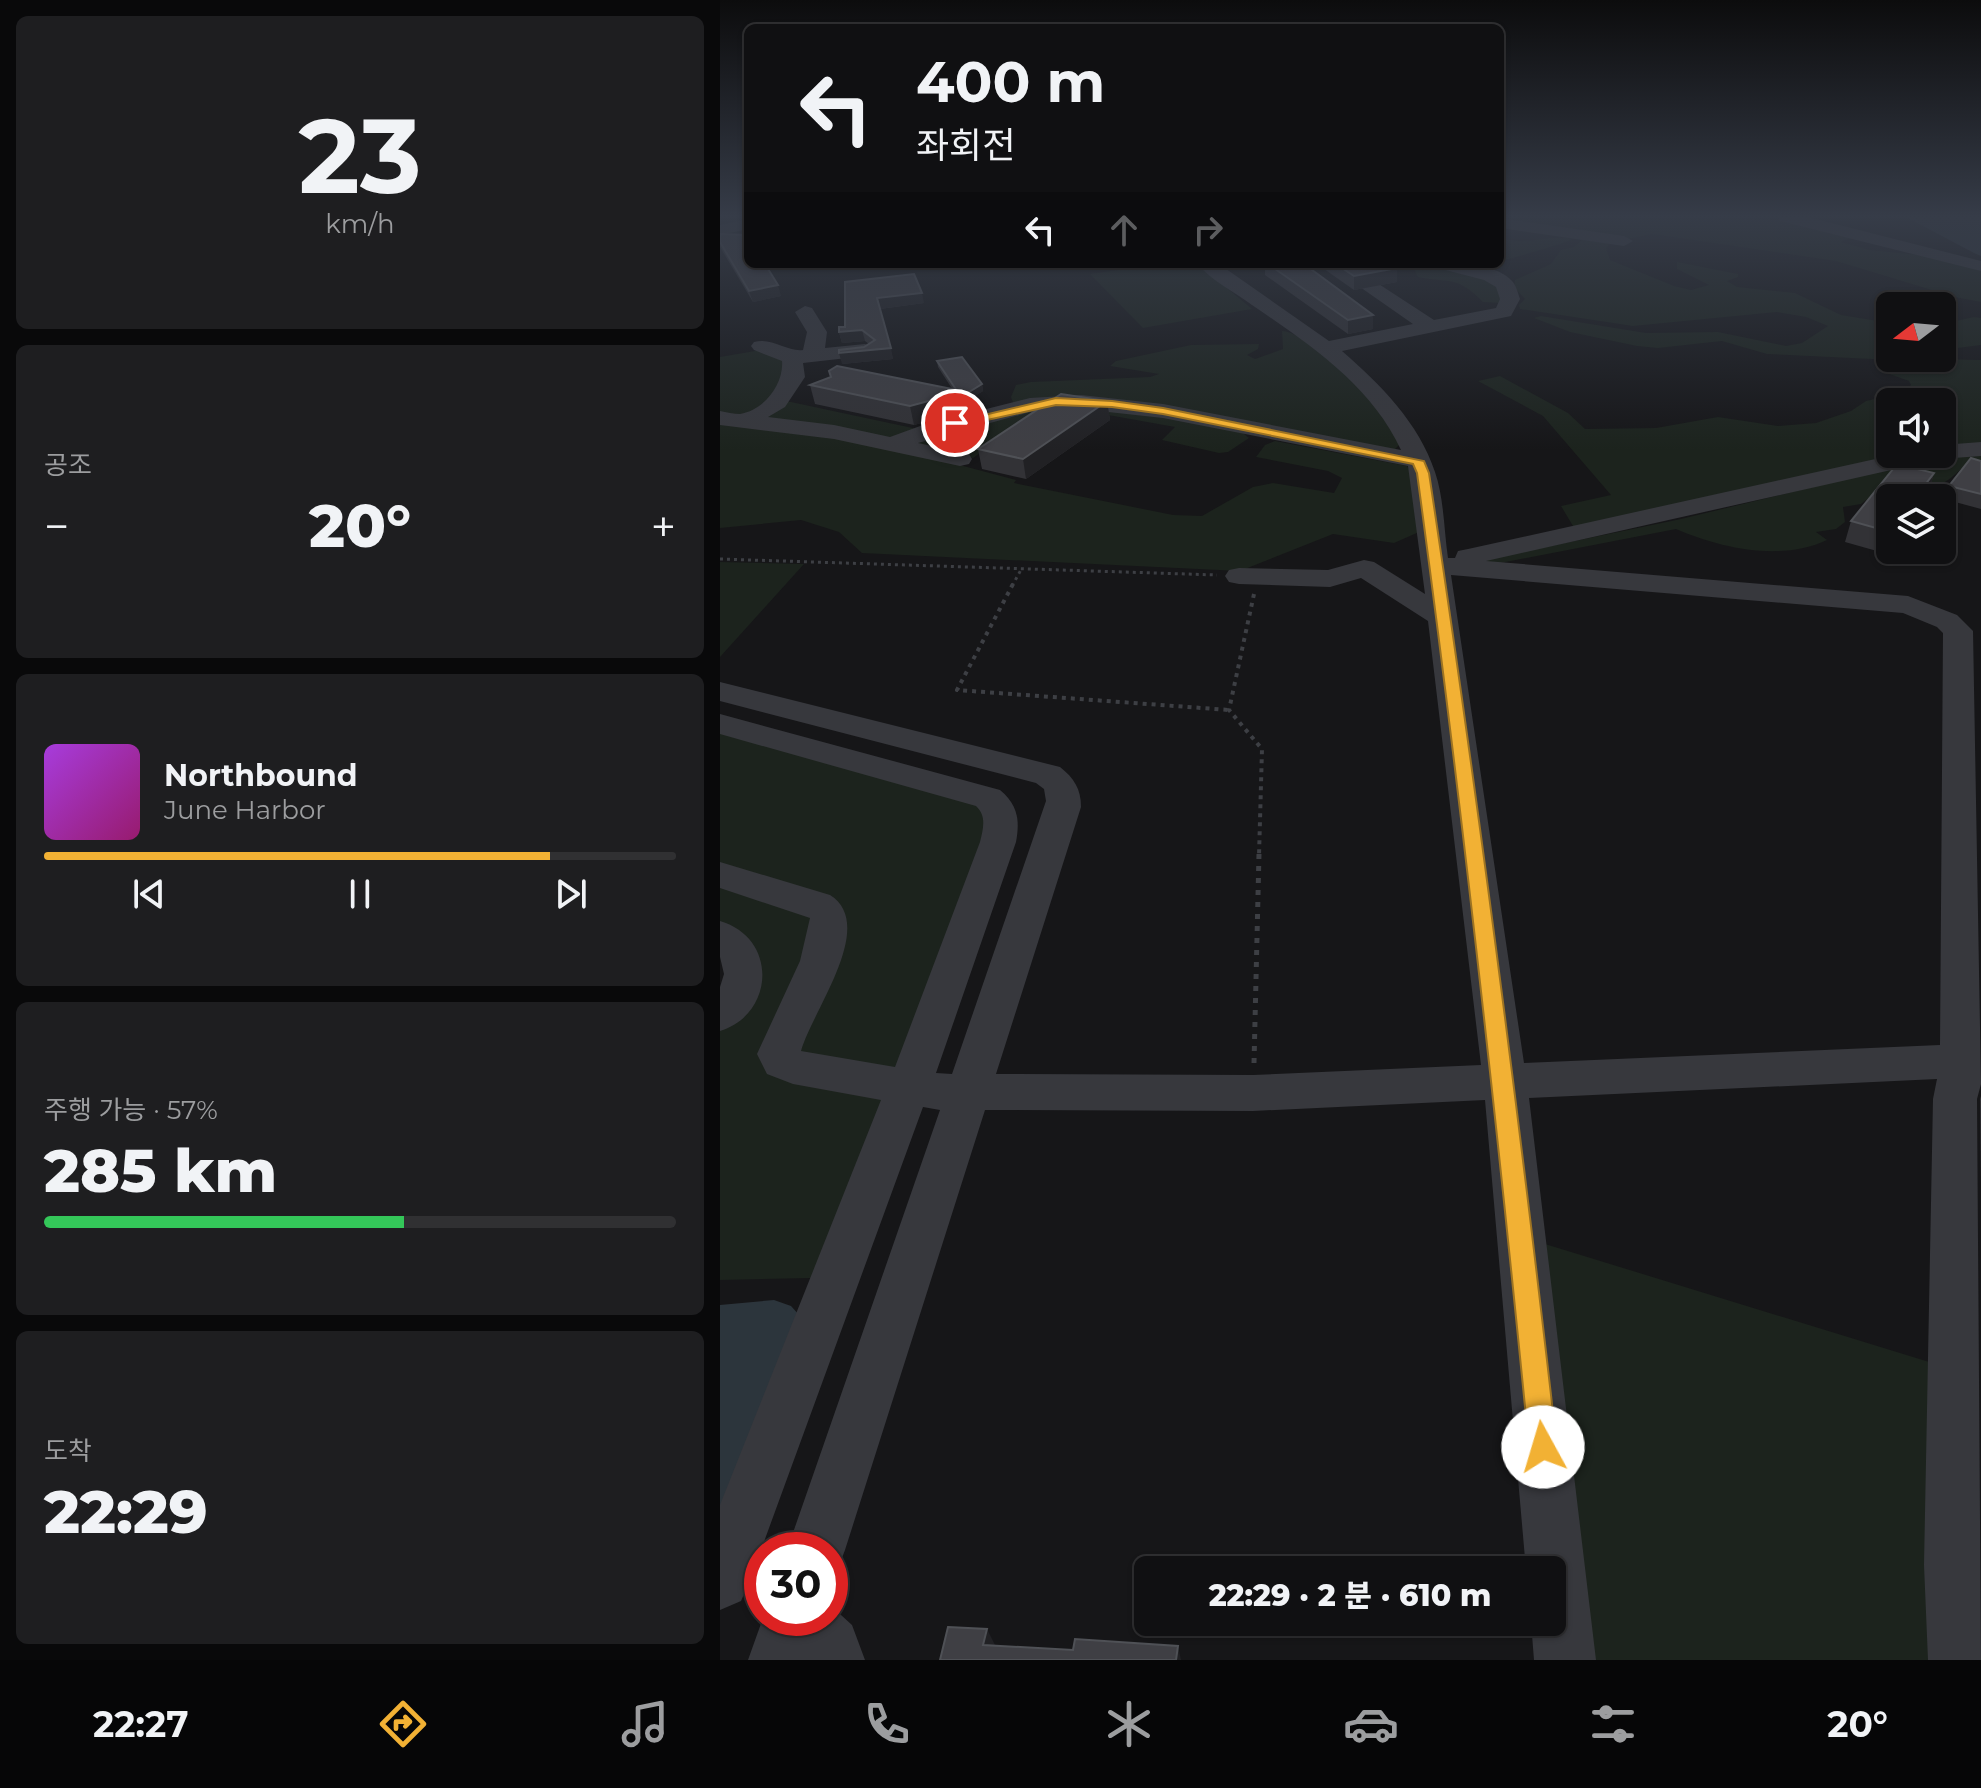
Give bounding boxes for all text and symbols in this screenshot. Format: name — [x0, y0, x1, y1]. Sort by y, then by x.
text: 400 m — [916, 48, 1105, 116]
icon: left — [784, 56, 888, 160]
text: 23 — [299, 92, 421, 219]
text: 좌회전 — [916, 123, 1015, 167]
text: km/h — [325, 208, 395, 240]
icon: left — [1018, 208, 1062, 252]
icon: ahead — [1102, 208, 1146, 252]
icon: right — [1186, 208, 1230, 252]
north arrow — [1876, 292, 1956, 372]
map controls — [1876, 292, 1956, 564]
button: sound — [1876, 388, 1956, 468]
pin — [921, 389, 989, 457]
icon: arrive — [933, 401, 977, 445]
text: 공조 — [44, 449, 92, 481]
button: layers — [1876, 484, 1956, 564]
text: 20° — [309, 489, 411, 562]
text: − — [44, 499, 69, 553]
text: + — [651, 499, 676, 553]
text: Northbound — [164, 757, 358, 794]
text: June Harbor — [164, 794, 326, 826]
icon: previous — [127, 872, 171, 916]
icon: pause — [338, 872, 382, 916]
icon: next — [549, 872, 593, 916]
text: 주행 가능 · 57% — [44, 1094, 218, 1126]
text: 285 km — [44, 1134, 277, 1207]
position arrow — [1501, 1405, 1585, 1489]
text: 도착 — [44, 1435, 92, 1467]
text: 22:29 — [44, 1475, 208, 1548]
speed limit sign: 30 — [744, 1532, 848, 1636]
text: 22:29 · 2 분 · 610 m — [1209, 1577, 1491, 1614]
icon: directions — [375, 1696, 431, 1752]
icon: music — [617, 1696, 673, 1752]
icon: phone — [859, 1696, 915, 1752]
icon: climate — [1101, 1696, 1157, 1752]
icon: car — [1343, 1696, 1399, 1752]
icon: filters — [1585, 1696, 1641, 1752]
text: 22:27 — [93, 1702, 189, 1746]
text: 20° — [1827, 1702, 1888, 1746]

